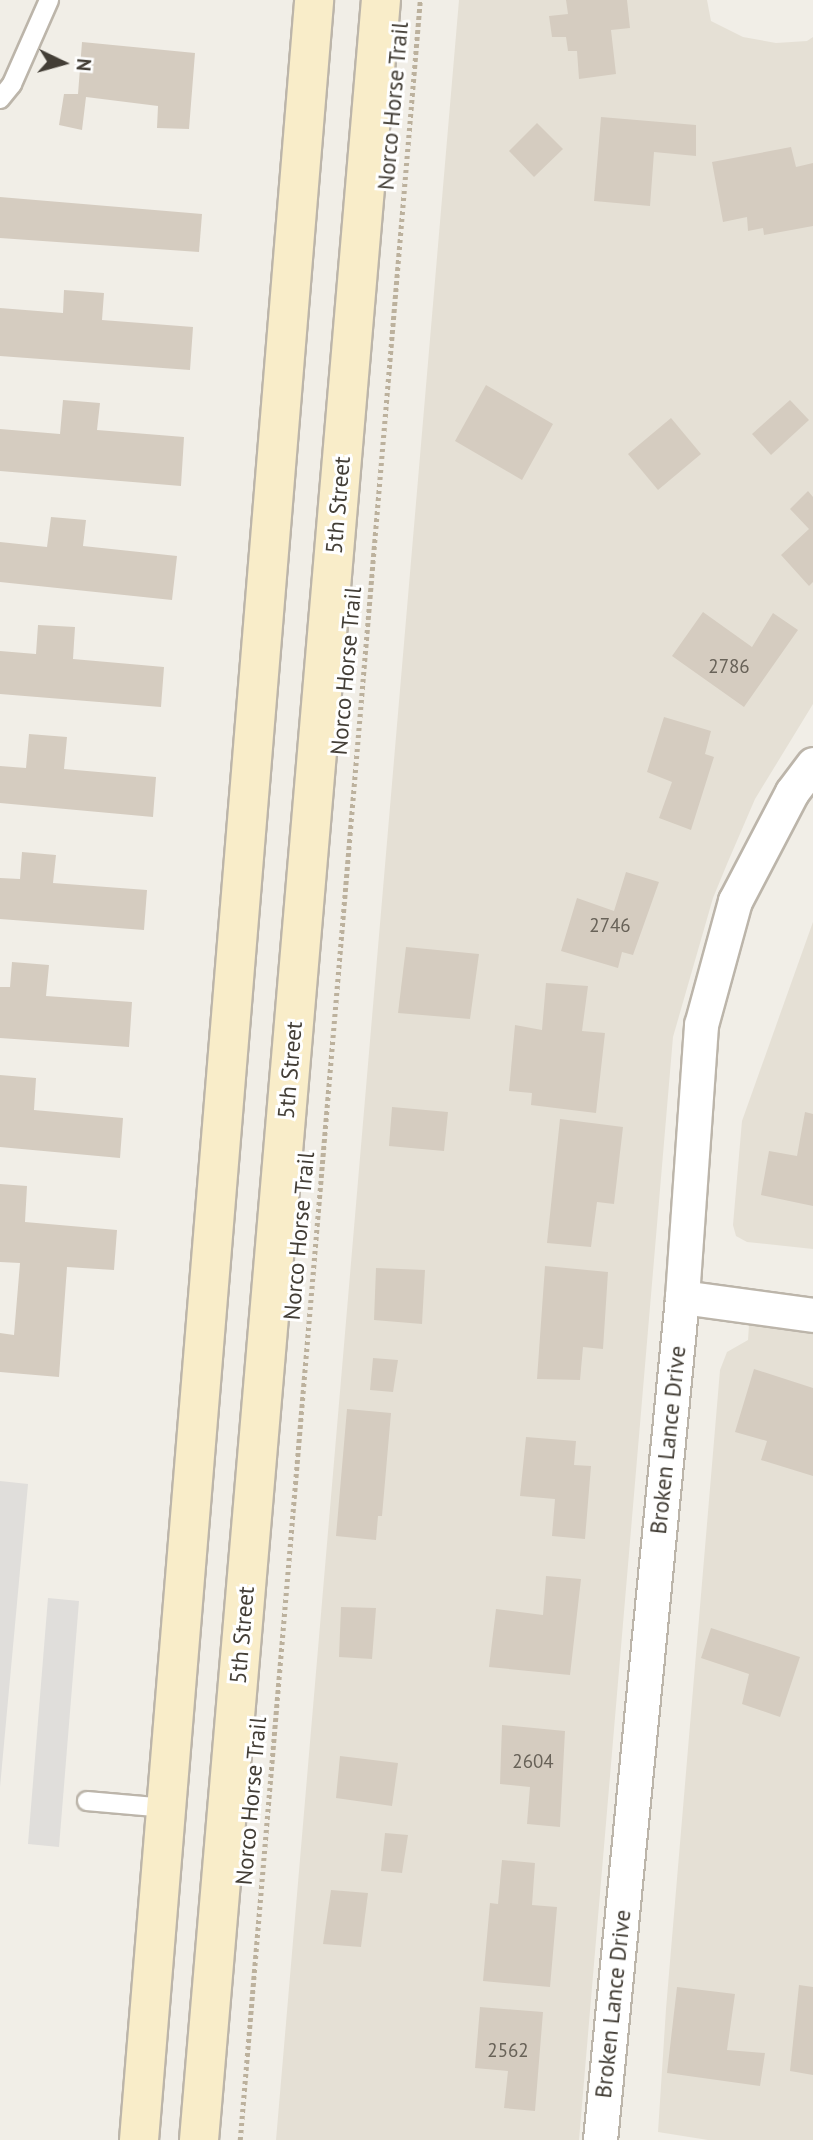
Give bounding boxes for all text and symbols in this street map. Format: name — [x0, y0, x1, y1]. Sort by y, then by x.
street label: Norco Horse Trail — [372, 20, 414, 192]
north arrow — [28, 28, 98, 98]
text: N — [71, 58, 96, 72]
street label: 5th Street — [320, 455, 356, 555]
street label: Norco Horse Trail — [325, 585, 367, 757]
house number: 2786 — [708, 656, 750, 678]
house number: 2746 — [589, 915, 631, 937]
street label: 5th Street — [272, 1020, 308, 1120]
street label: Norco Horse Trail — [278, 1150, 320, 1322]
street label: Broken Lance Drive — [644, 1344, 692, 1536]
street label: 5th Street — [224, 1585, 260, 1685]
street label: Norco Horse Trail — [230, 1715, 272, 1887]
house number: 2604 — [512, 1751, 554, 1773]
street label: Broken Lance Drive — [589, 1908, 637, 2100]
house number: 2562 — [487, 2040, 529, 2062]

